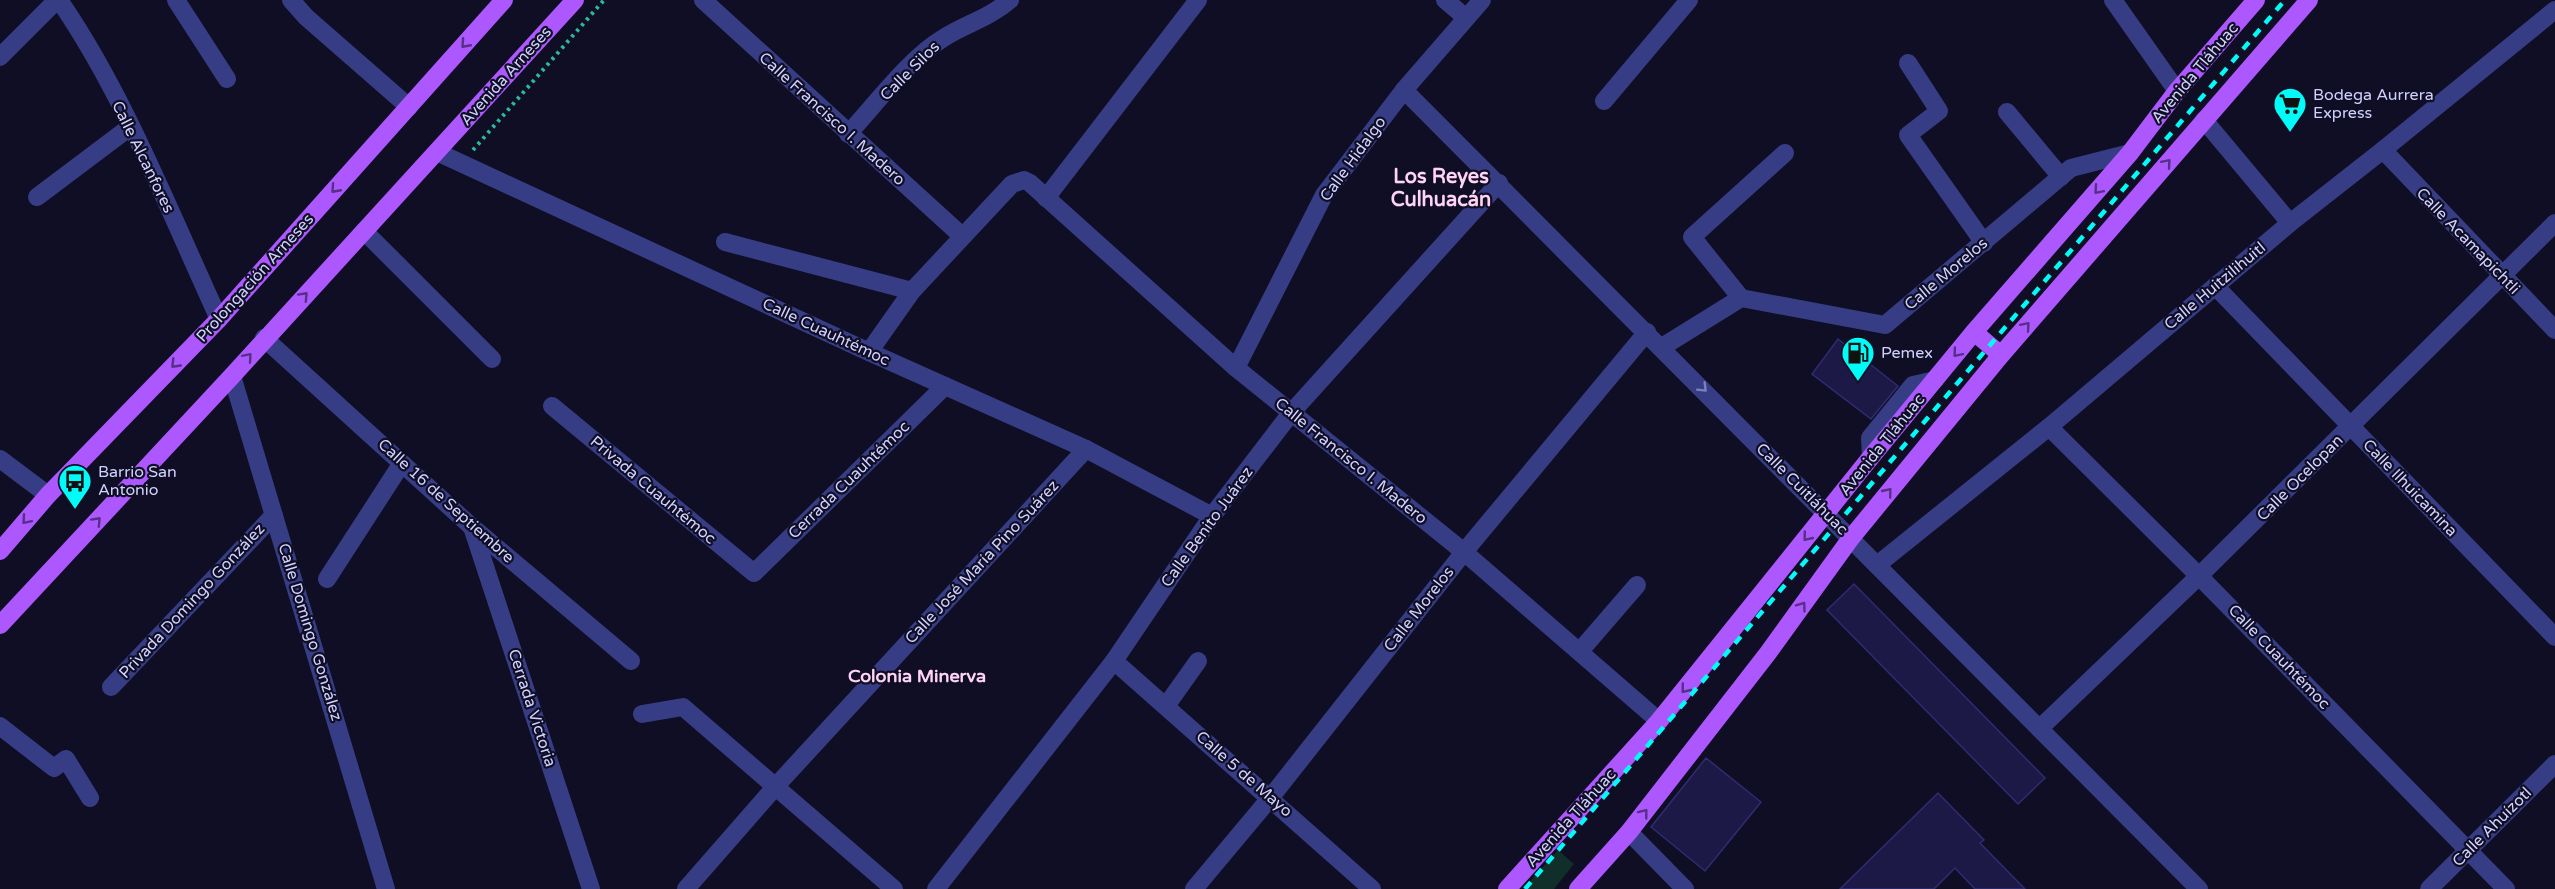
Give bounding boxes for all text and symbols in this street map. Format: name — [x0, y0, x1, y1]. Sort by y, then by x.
street label: Avenida Tláhuac — [2147, 19, 2243, 127]
street label: Avenida Arneses — [456, 22, 556, 130]
one-way arrow — [461, 37, 472, 48]
street label: Calle Silos — [876, 37, 944, 105]
street label: Calle Francisco I. Madero — [755, 48, 909, 190]
place label: Bodega Aurrera Express — [2313, 85, 2434, 123]
supermarket icon: Bodega Aurrera Express — [2272, 86, 2308, 133]
street label: Calle Alcanfores — [107, 98, 179, 216]
street label: Calle Hidalgo — [1315, 113, 1391, 205]
one-way arrow — [2160, 159, 2171, 170]
district label: Los Reyes Culhuacán — [1391, 165, 1491, 212]
one-way arrow — [331, 183, 342, 193]
one-way arrow — [2094, 183, 2105, 194]
street label: Calle Acamapichtli — [2412, 184, 2524, 298]
street label: Prolongación Arneses — [192, 210, 318, 346]
street label: Calle Morelos — [1900, 233, 1992, 315]
street label: Calle Huitzilihuitl — [2160, 238, 2270, 334]
one-way arrow — [297, 292, 308, 302]
street label: Calle Cuauhtémoc — [759, 294, 893, 370]
one-way arrow — [2019, 322, 2030, 333]
fuel station icon: Pemex — [1840, 335, 1876, 382]
place label: Pemex — [1881, 343, 1933, 363]
one-way arrow — [1953, 346, 1964, 357]
one-way arrow — [241, 353, 252, 364]
one-way arrow — [172, 357, 183, 368]
one-way arrow — [1696, 381, 1707, 392]
street label: Avenida Tláhuac — [1835, 390, 1929, 500]
street label: Calle Francisco I. Madero — [1271, 393, 1431, 529]
street label: Cerrada Cuauhtémoc — [784, 417, 914, 543]
street label: Privada Cuauhtémoc — [586, 431, 720, 549]
street label: Calle Ocelopan — [2253, 431, 2347, 525]
street label: Calle 16 de Septiembre — [374, 434, 518, 568]
street label: Calle Ilhuicamina — [2358, 435, 2462, 541]
street label: Calle Cuitláhuac — [1752, 439, 1852, 539]
place label: Barrio San Antonio — [98, 462, 177, 500]
bus stop icon: Barrio San Antonio — [57, 463, 93, 510]
street label: Calle Benito Juárez — [1157, 463, 1257, 591]
street label: Calle José María Pino Suárez — [901, 476, 1063, 648]
one-way arrow — [1881, 488, 1892, 499]
one-way arrow — [22, 513, 33, 524]
one-way arrow — [90, 517, 101, 527]
street label: Privada Domingo González — [115, 519, 269, 683]
one-way arrow — [1803, 530, 1814, 541]
street label: Calle Domingo González — [273, 541, 347, 723]
street label: Calle Morelos — [1380, 562, 1458, 656]
street label: Calle Cuauhtémoc — [2224, 600, 2334, 714]
one-way arrow — [1795, 601, 1806, 612]
street label: Cerrada Victoria — [504, 647, 560, 769]
district label: Colonia Minerva — [848, 665, 986, 687]
one-way arrow — [1681, 682, 1692, 693]
street label: Calle 5 de Mayo — [1192, 727, 1296, 821]
street label: Avenida Tláhuac — [1522, 765, 1620, 871]
street label: Calle Ahuízotl — [2448, 783, 2536, 871]
one-way arrow — [1636, 809, 1647, 820]

